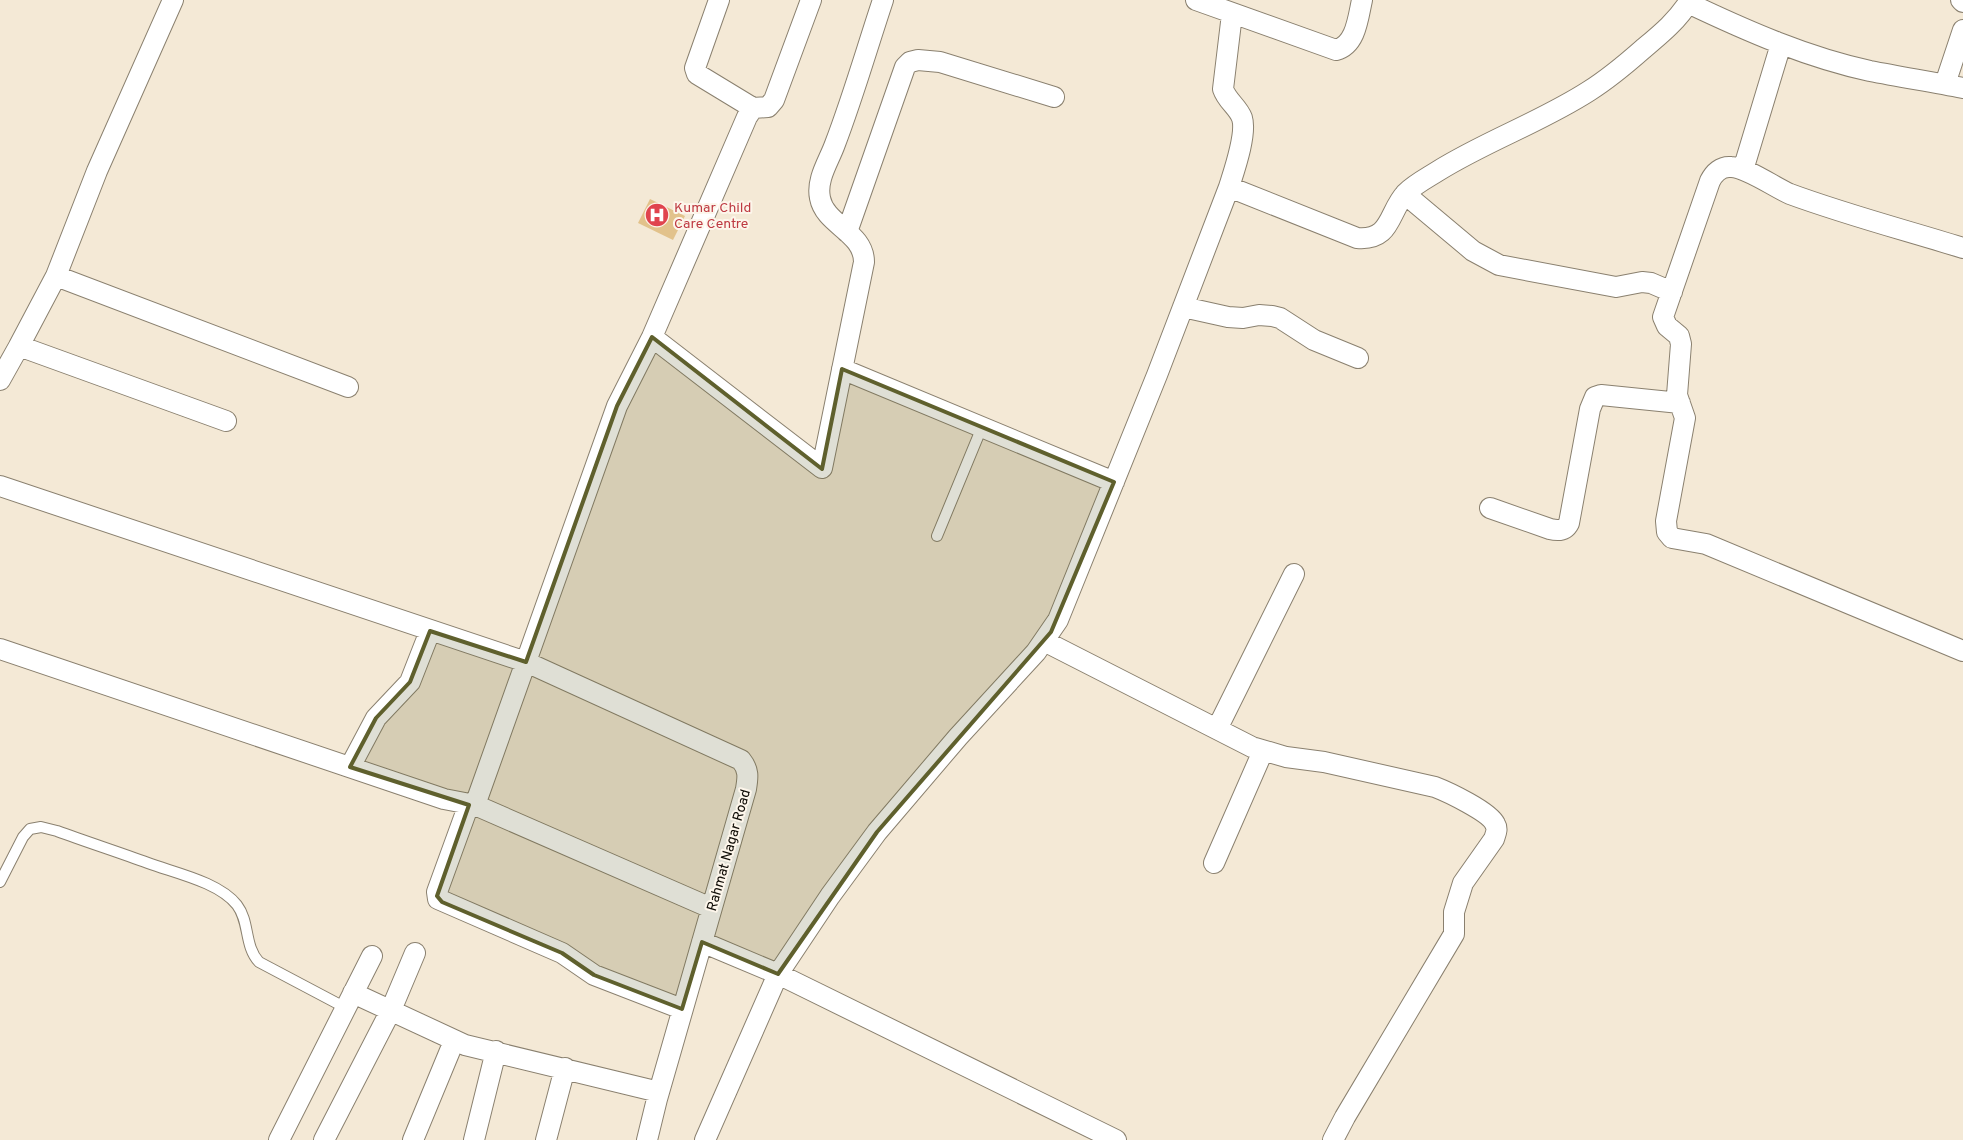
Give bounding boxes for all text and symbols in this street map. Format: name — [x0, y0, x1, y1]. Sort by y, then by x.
place label: Kumar Child Care Centre — [674, 200, 751, 233]
hospital icon: Kumar Child Care Centre — [644, 202, 670, 228]
street label: Rahmat Nagar Road — [704, 788, 755, 913]

